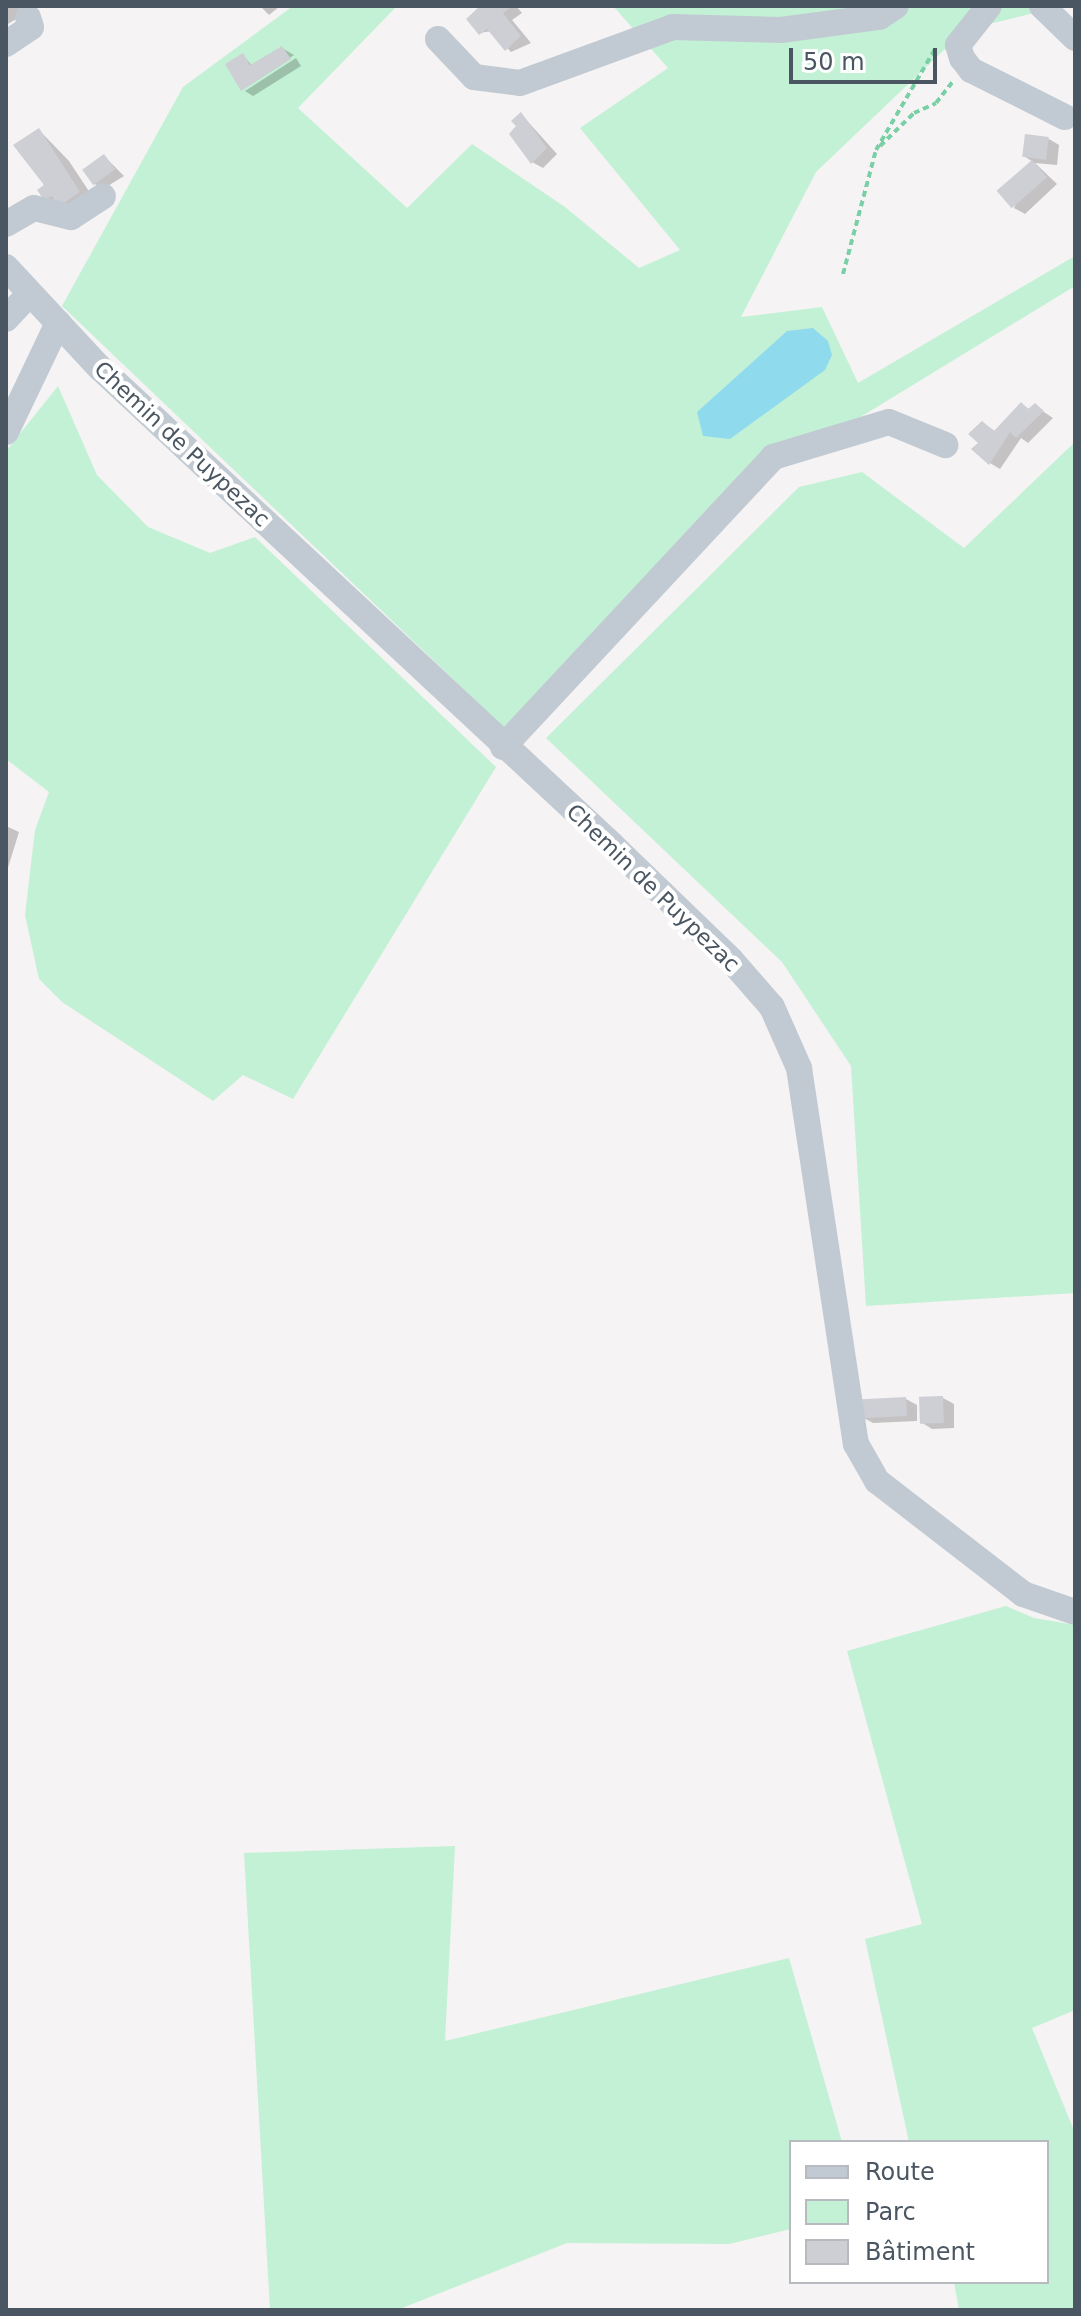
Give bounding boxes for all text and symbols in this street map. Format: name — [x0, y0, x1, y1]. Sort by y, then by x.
scale bar — [793, 32, 941, 82]
text: 50 m — [803, 48, 865, 76]
street label: Chemin de Puypezac — [89, 356, 275, 532]
street label: Chemin de Puypezac — [561, 799, 745, 977]
legend — [789, 2140, 1049, 2284]
text: Route — [865, 2158, 935, 2186]
text: Parc — [865, 2198, 916, 2226]
text: Bâtiment — [865, 2238, 975, 2266]

